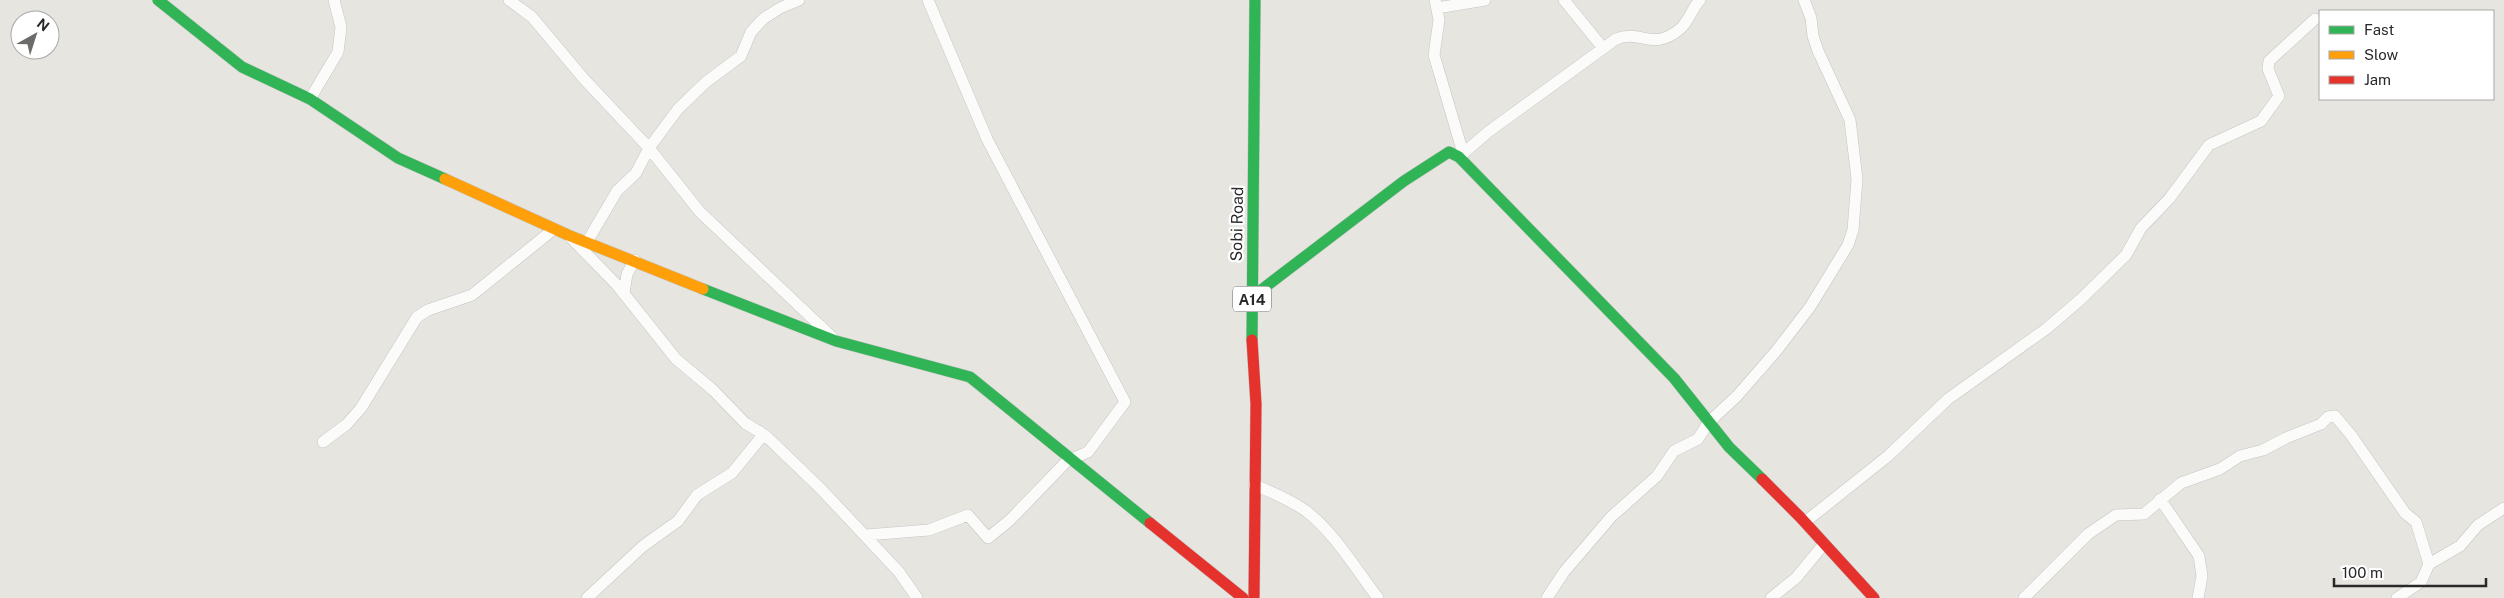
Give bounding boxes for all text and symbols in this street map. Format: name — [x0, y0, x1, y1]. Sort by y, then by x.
north arrow — [10, 10, 60, 60]
legend — [2319, 10, 2494, 100]
text: N — [34, 15, 52, 35]
text: Fast — [2364, 21, 2394, 38]
text: Slow — [2364, 46, 2399, 63]
text: Jam — [2364, 71, 2391, 88]
street label: Sobi Road — [1227, 186, 1247, 262]
road number: A14 — [1233, 286, 1271, 312]
scale bar — [2334, 556, 2486, 588]
text: 100 m — [2342, 564, 2383, 581]

